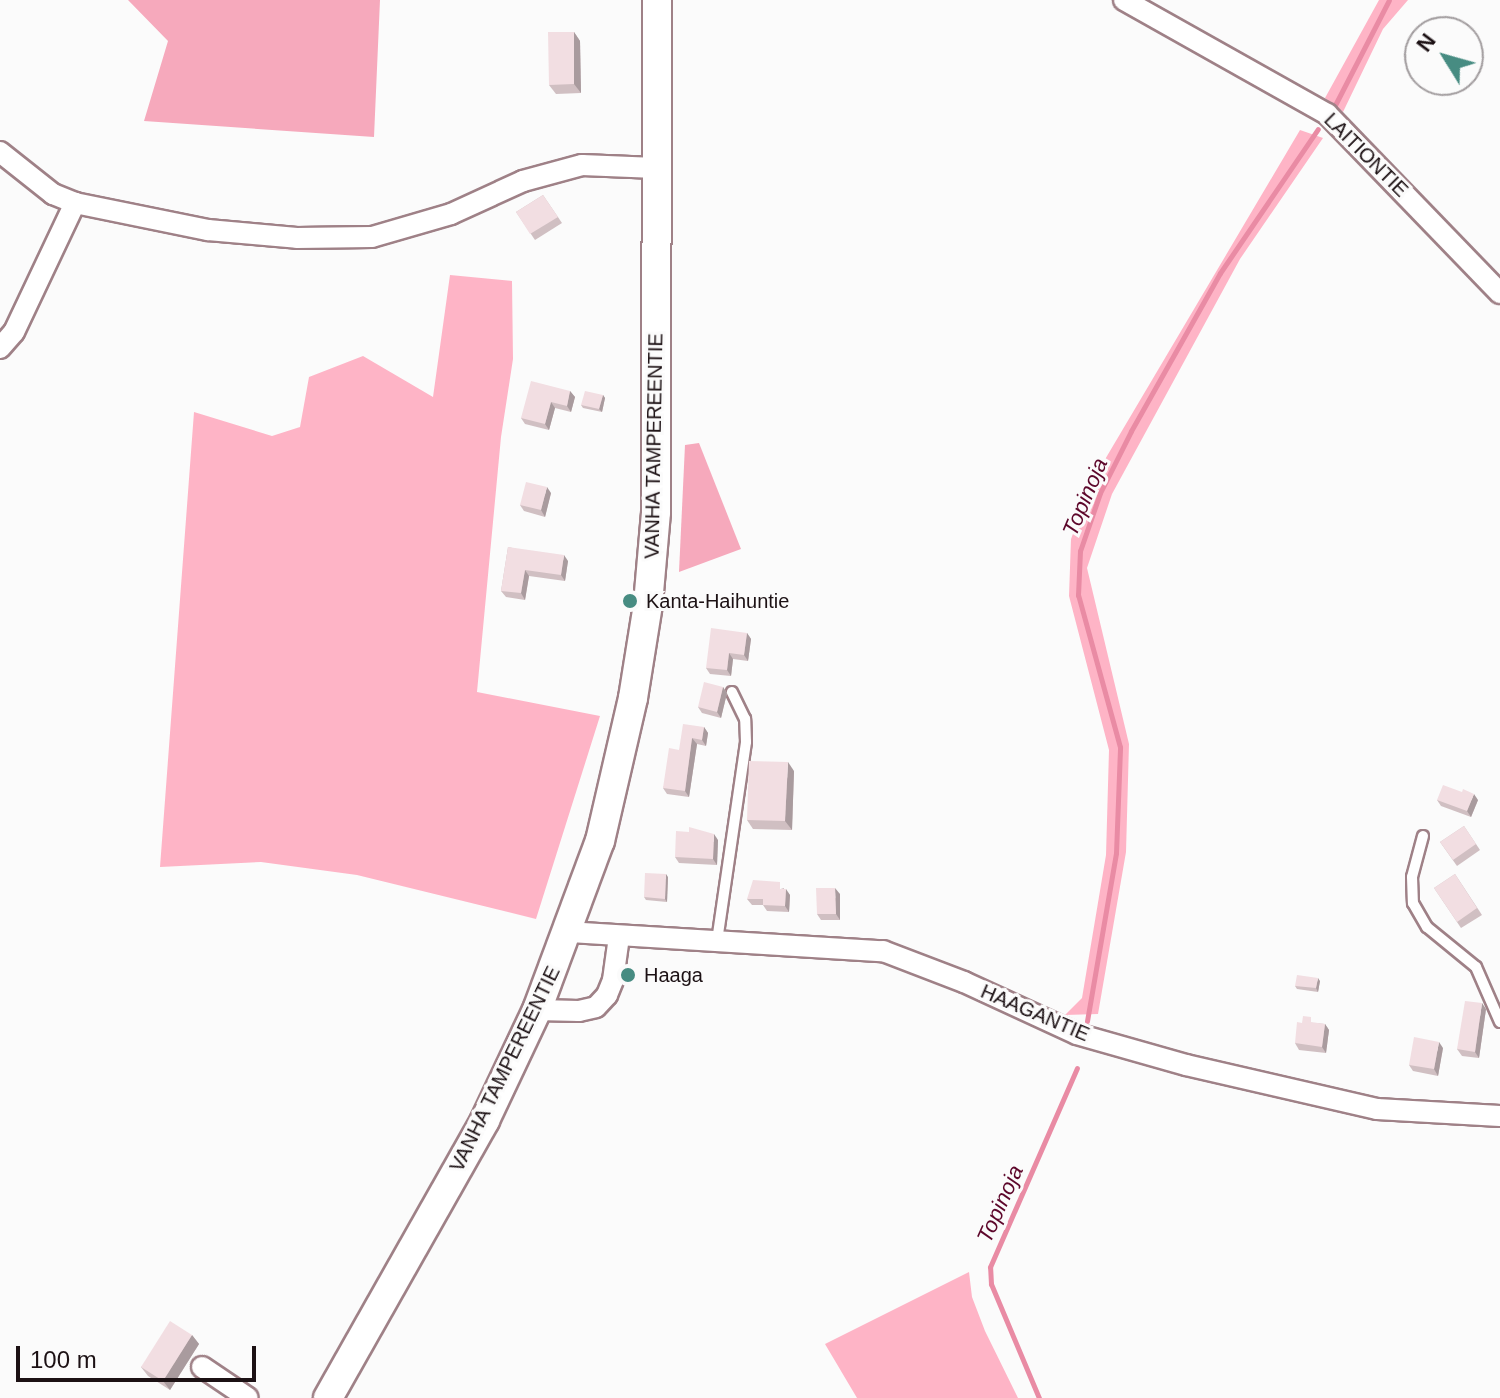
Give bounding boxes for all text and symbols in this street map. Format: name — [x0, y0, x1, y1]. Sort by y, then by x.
north arrow — [1404, 16, 1484, 96]
text: N — [1411, 29, 1441, 56]
street label: LAITIONTIE — [1319, 108, 1413, 202]
street label: VANHA TAMPEREENTIE — [640, 332, 668, 560]
water label: Topinoja — [1057, 454, 1113, 540]
place label: Kanta-Haihuntie — [646, 589, 789, 613]
marker: Kanta-Haihuntie — [621, 592, 639, 610]
street label: VANHA TAMPEREENTIE — [444, 962, 566, 1176]
place label: Haaga — [644, 963, 703, 987]
marker: Haaga — [619, 966, 637, 984]
street label: HAAGANTIE — [977, 979, 1093, 1047]
water label: Topinoja — [971, 1161, 1029, 1247]
scale bar — [20, 1330, 260, 1380]
text: 100 m — [30, 1346, 97, 1373]

